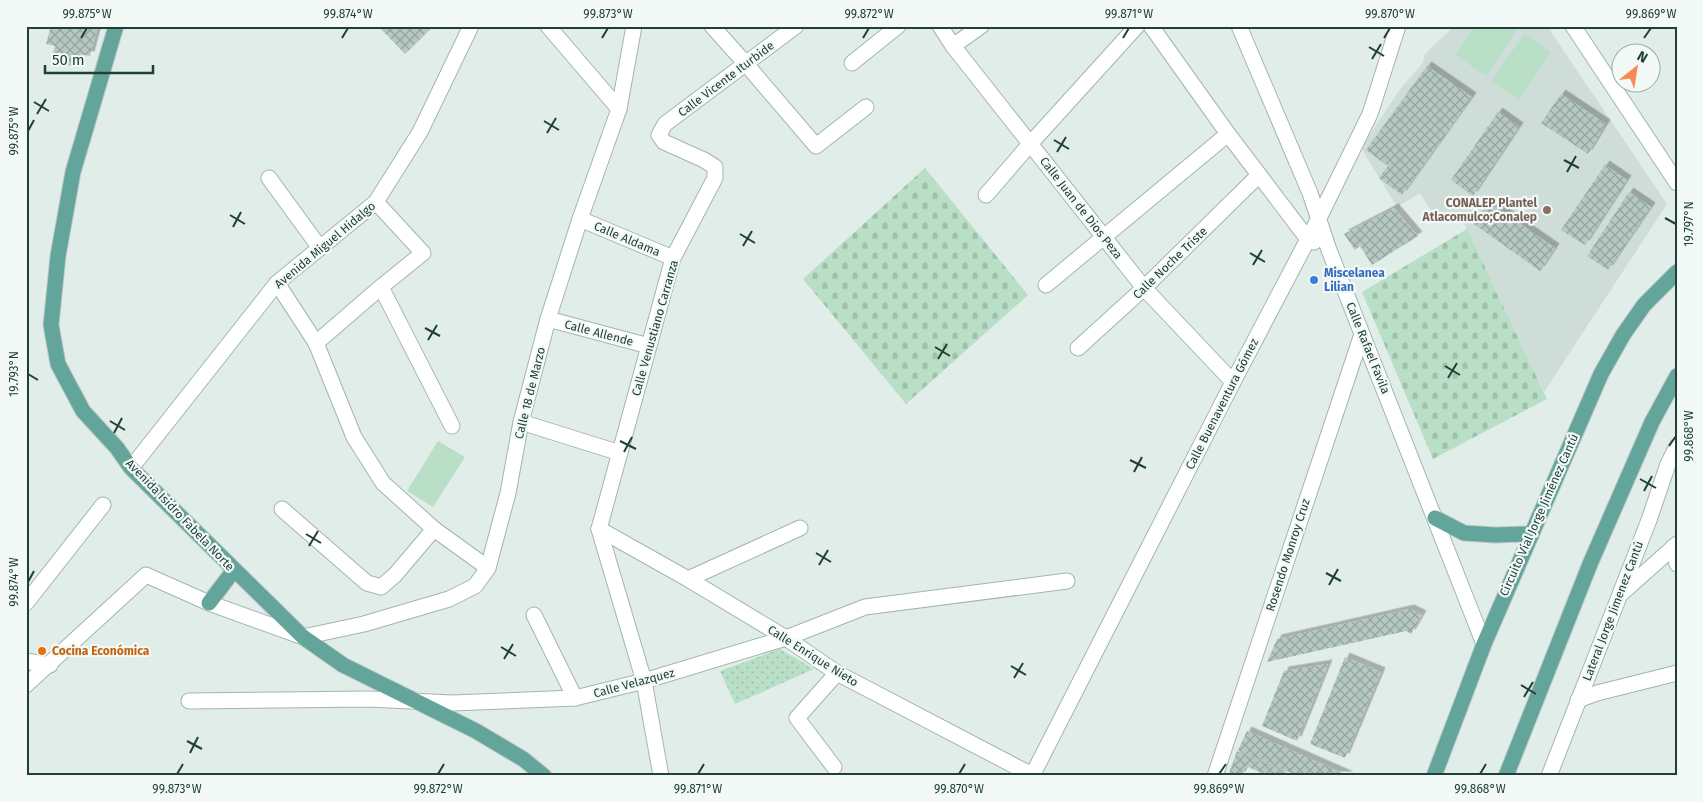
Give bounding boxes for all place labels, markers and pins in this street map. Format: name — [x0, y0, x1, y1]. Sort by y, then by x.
place label: CONALEP Plantel Atlacomulco;Conalep — [1422, 196, 1537, 224]
marker: CONALEP Plantel Atlacomulco;Conalep — [1541, 204, 1553, 216]
place label: Miscelanea Lilian — [1324, 266, 1385, 294]
marker: Miscelanea Lilian — [1308, 274, 1320, 286]
place label: Cocina Económica — [52, 644, 150, 658]
marker: Cocina Económica — [36, 645, 48, 657]

